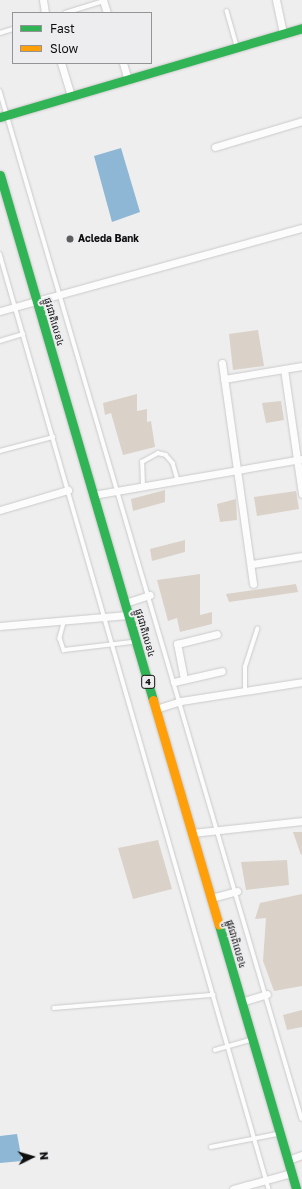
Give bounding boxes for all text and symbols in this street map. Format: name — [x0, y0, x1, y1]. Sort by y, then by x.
legend — [12, 12, 152, 64]
text: Fast — [50, 21, 75, 36]
text: Slow — [50, 41, 78, 56]
place label: Acleda Bank — [78, 233, 139, 245]
marker: Acleda Bank — [65, 234, 75, 244]
street label: ផ្លូវជាតិលេខ៤ — [41, 296, 67, 348]
street label: ផ្លូវជាតិលេខ៤ — [132, 607, 158, 659]
road number: 4 — [141, 675, 155, 689]
street label: ផ្លូវជាតិលេខ៤ — [223, 918, 249, 970]
north arrow — [12, 1137, 52, 1177]
text: N — [38, 1151, 51, 1161]

